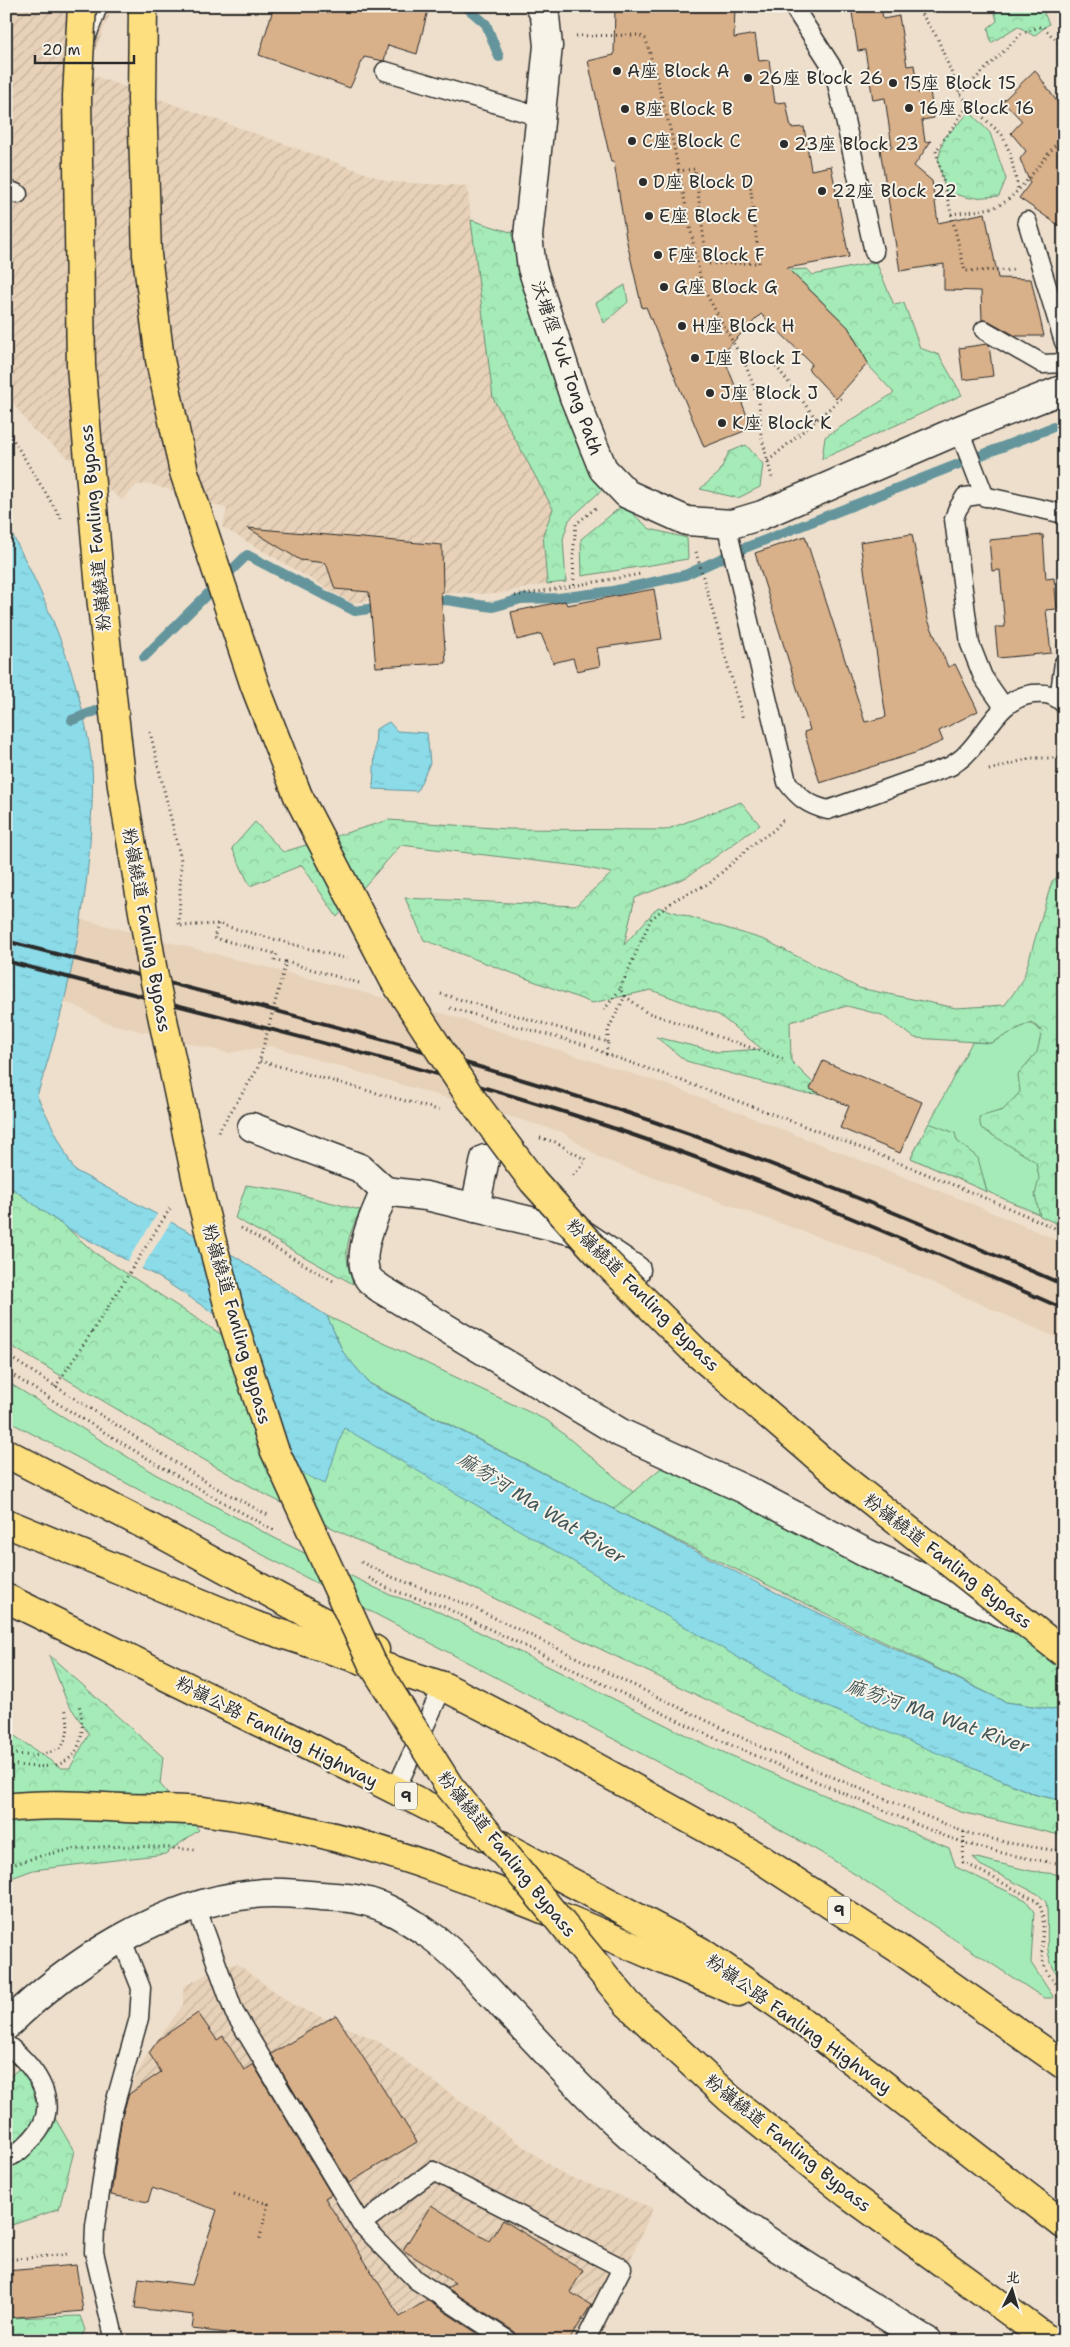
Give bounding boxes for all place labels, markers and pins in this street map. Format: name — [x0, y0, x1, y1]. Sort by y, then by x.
place label: A座 Block A — [627, 59, 730, 83]
marker: A座 Block A — [611, 65, 623, 77]
place label: 26座 Block 26 — [758, 66, 883, 90]
place label: 15座 Block 15 — [903, 71, 1016, 95]
marker: 26座 Block 26 — [742, 72, 754, 84]
marker: 15座 Block 15 — [887, 77, 899, 89]
place label: 16座 Block 16 — [919, 96, 1034, 120]
place label: B座 Block B — [635, 97, 733, 121]
marker: 16座 Block 16 — [903, 102, 915, 114]
marker: B座 Block B — [619, 103, 631, 115]
place label: C座 Block C — [642, 129, 741, 153]
place label: 23座 Block 23 — [794, 132, 919, 156]
marker: C座 Block C — [626, 135, 638, 147]
marker: 23座 Block 23 — [778, 138, 790, 150]
place label: D座 Block D — [653, 170, 753, 194]
marker: D座 Block D — [637, 176, 649, 188]
place label: 22座 Block 22 — [832, 179, 957, 203]
marker: 22座 Block 22 — [816, 185, 828, 197]
place label: E座 Block E — [659, 204, 758, 228]
marker: E座 Block E — [643, 210, 655, 222]
place label: F座 Block F — [668, 243, 765, 267]
marker: F座 Block F — [652, 249, 664, 261]
place label: G座 Block G — [674, 275, 778, 299]
marker: G座 Block G — [658, 281, 670, 293]
place label: H座 Block H — [692, 314, 795, 338]
marker: H座 Block H — [676, 320, 688, 332]
place label: I座 Block I — [705, 346, 801, 370]
marker: I座 Block I — [689, 352, 701, 364]
place label: J座 Block J — [720, 381, 818, 405]
marker: J座 Block J — [704, 387, 716, 399]
place label: K座 Block K — [732, 411, 832, 435]
marker: K座 Block K — [716, 417, 728, 429]

